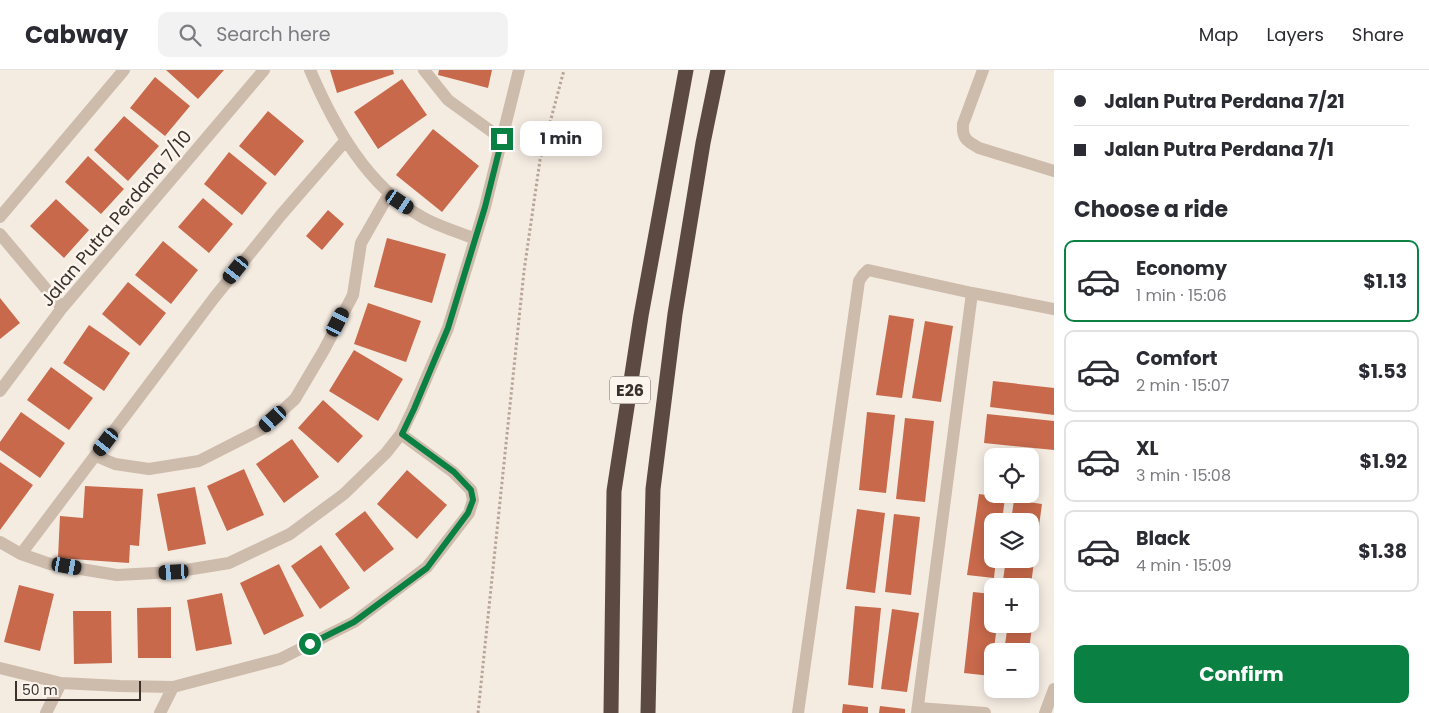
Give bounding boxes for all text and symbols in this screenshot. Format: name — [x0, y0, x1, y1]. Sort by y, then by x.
search box — [158, 12, 508, 57]
text: Cabway — [25, 18, 128, 51]
icon: search — [176, 21, 204, 49]
text: Search here — [216, 21, 331, 48]
text: Map — [1199, 22, 1239, 47]
text: Layers — [1267, 22, 1324, 47]
text: Share — [1352, 22, 1404, 47]
text: Jalan Putra Perdana 7/21 — [1104, 88, 1345, 115]
callout: 1 min — [520, 122, 602, 156]
street label: Jalan Putra Perdana 7/10 — [35, 124, 197, 312]
text: 1 min — [540, 127, 582, 150]
route end — [491, 128, 513, 150]
text: Jalan Putra Perdana 7/1 — [1104, 136, 1334, 163]
car — [383, 187, 416, 217]
text: Choose a ride — [1074, 194, 1228, 225]
car — [220, 254, 251, 286]
text: Economy — [1136, 255, 1227, 282]
icon: car — [1076, 259, 1121, 304]
text: $1.13 — [1363, 268, 1407, 295]
text: 1 min · 15:06 — [1136, 284, 1227, 307]
car — [324, 305, 351, 339]
text: Comfort — [1136, 345, 1218, 372]
icon: car — [1076, 349, 1121, 394]
text: $1.53 — [1358, 358, 1407, 385]
text: 2 min · 15:07 — [1136, 374, 1229, 397]
road number: E26 — [610, 376, 650, 404]
car — [256, 403, 289, 435]
car — [90, 426, 121, 458]
text: XL — [1136, 435, 1159, 462]
icon: car — [1076, 439, 1121, 484]
map controls — [984, 448, 1039, 698]
button: locate — [984, 448, 1039, 503]
text: $1.92 — [1359, 448, 1407, 475]
text: 3 min · 15:08 — [1136, 464, 1231, 487]
button: layers — [984, 513, 1039, 568]
text: Black — [1136, 525, 1190, 552]
icon: car — [1076, 529, 1121, 574]
text: $1.38 — [1358, 538, 1407, 565]
text: 4 min · 15:09 — [1136, 554, 1232, 577]
car — [50, 556, 83, 576]
car — [158, 564, 189, 580]
button: + — [984, 578, 1039, 633]
route start — [299, 633, 321, 655]
button: − — [984, 643, 1039, 698]
button: Confirm — [1074, 645, 1409, 703]
scale bar — [15, 678, 141, 701]
text: 50 m — [22, 680, 58, 700]

